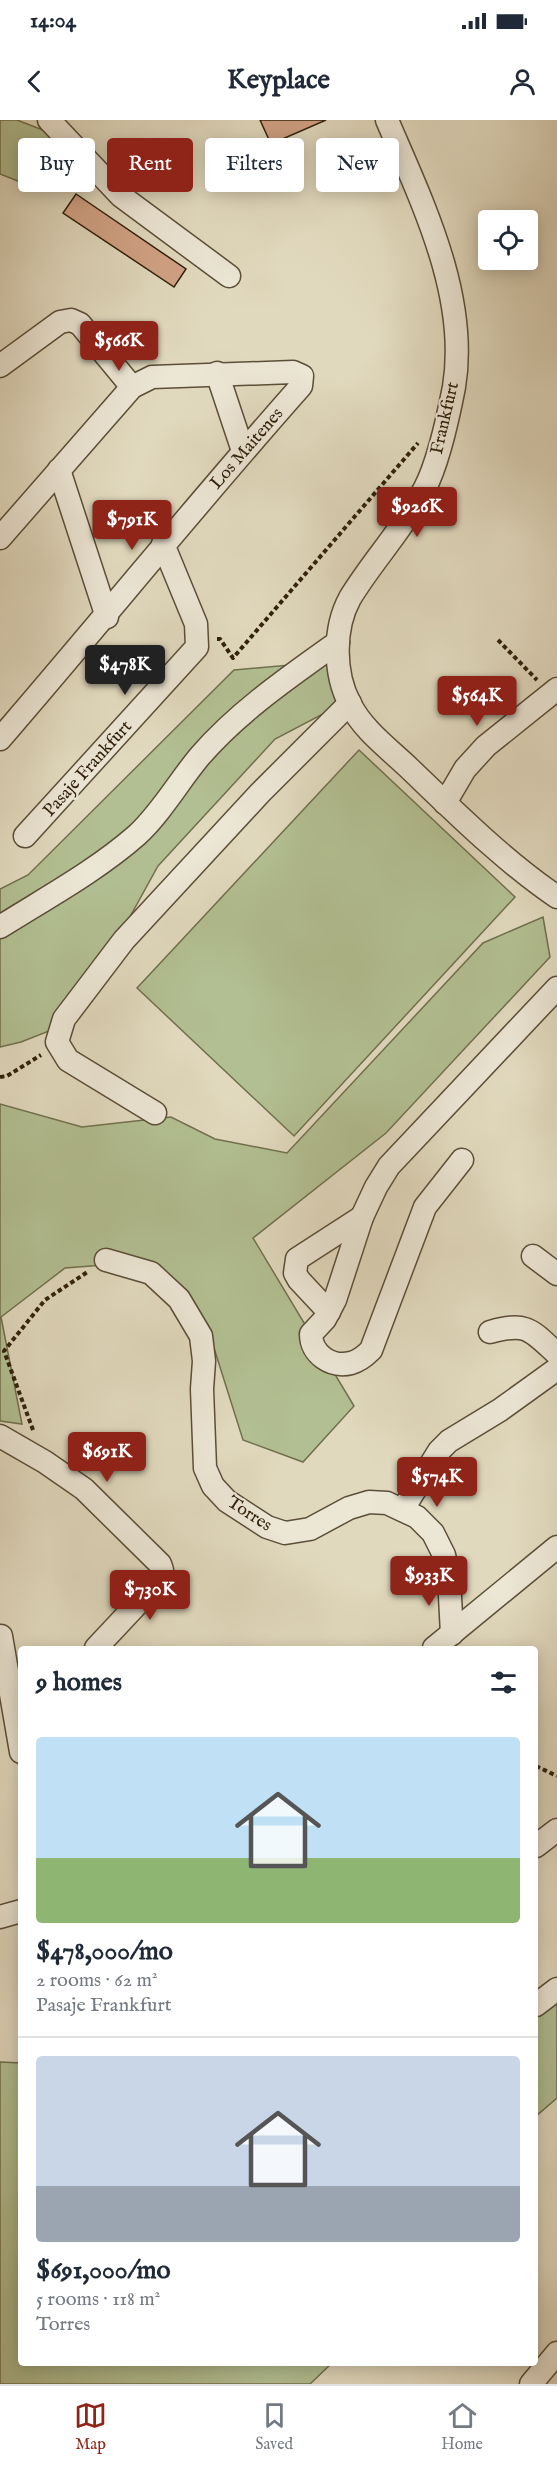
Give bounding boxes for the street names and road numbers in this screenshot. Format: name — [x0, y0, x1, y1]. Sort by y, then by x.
street label: Frankfurt — [426, 380, 465, 457]
street label: Los Maitenes — [205, 403, 289, 495]
street label: Pasaje Frankfurt — [39, 716, 138, 822]
street label: Torres — [222, 1491, 276, 1537]

